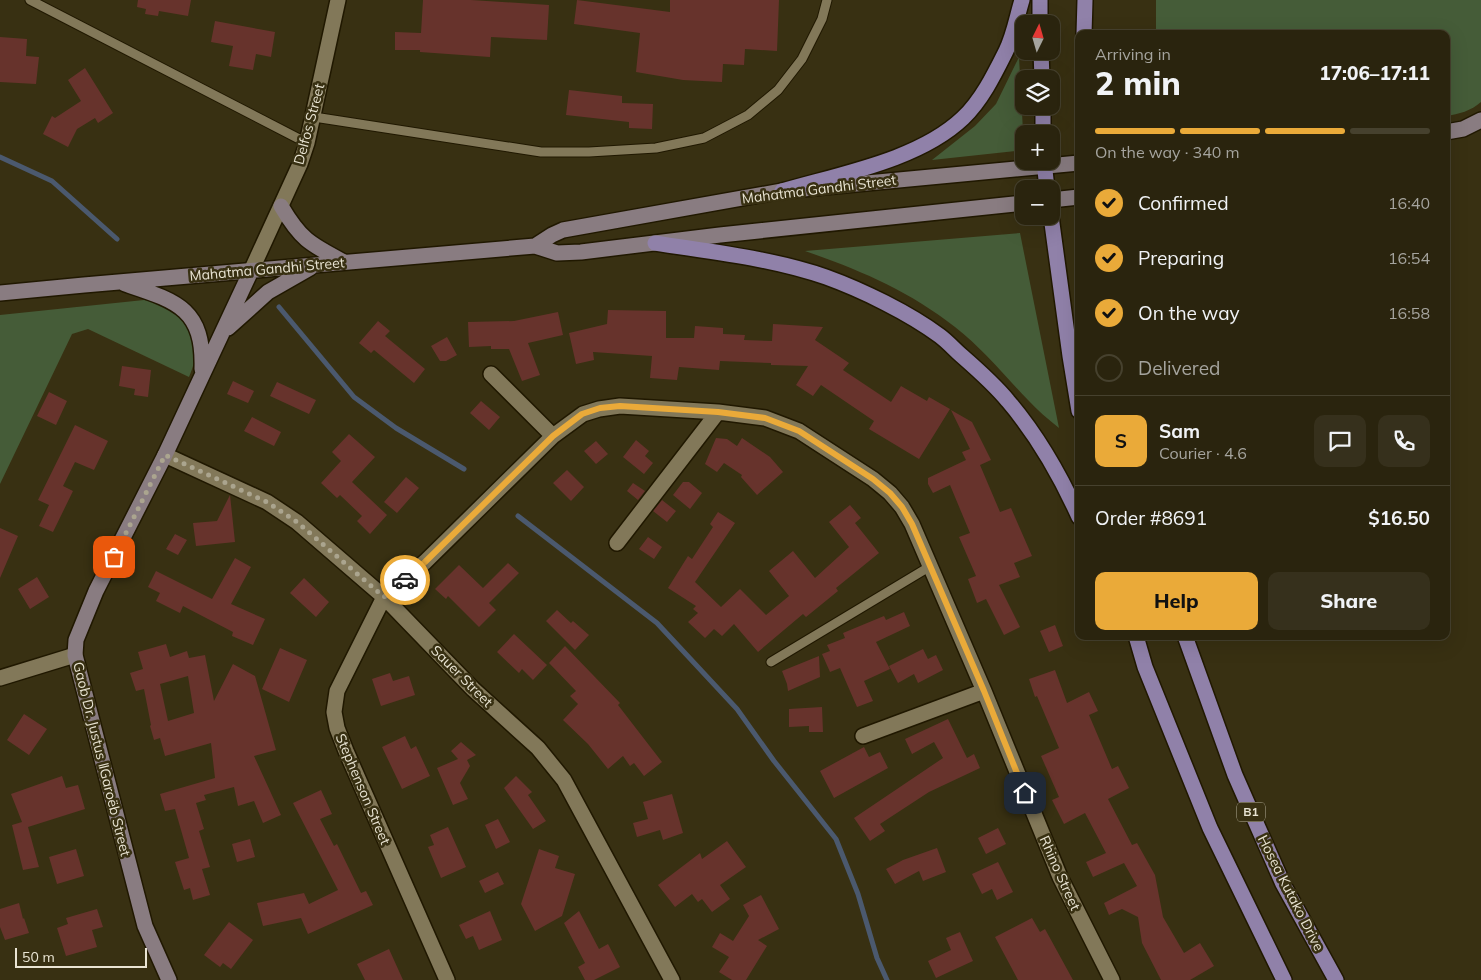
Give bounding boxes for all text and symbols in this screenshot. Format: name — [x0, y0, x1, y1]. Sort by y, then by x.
north arrow — [1015, 15, 1060, 60]
map controls — [1015, 15, 1060, 225]
text: Arriving in — [1095, 44, 1171, 64]
text: 17:06–17:11 — [1319, 61, 1430, 85]
text: 2 min — [1095, 63, 1181, 103]
button: layers — [1015, 70, 1060, 115]
street label: Delfos Street — [290, 81, 328, 167]
button: + — [1015, 125, 1060, 170]
text: On the way · 340 m — [1095, 142, 1240, 162]
street label: Mahatma Gandhi Street — [741, 171, 897, 207]
button: − — [1015, 180, 1060, 225]
icon: check — [1095, 189, 1123, 217]
text: Confirmed — [1138, 191, 1229, 215]
text: 16:40 — [1388, 193, 1430, 213]
icon: check — [1095, 244, 1123, 272]
text: Preparing — [1138, 246, 1224, 270]
text: 16:54 — [1388, 248, 1430, 268]
street label: Mahatma Gandhi Street — [189, 253, 345, 285]
icon: check — [1095, 299, 1123, 327]
text: On the way — [1138, 301, 1240, 325]
text: 16:58 — [1388, 303, 1430, 323]
text: Delivered — [1138, 356, 1220, 380]
button: chat — [1314, 415, 1366, 467]
button: phone — [1378, 415, 1430, 467]
text: Sam — [1159, 419, 1200, 443]
text: S — [1115, 429, 1127, 453]
text: Courier · 4.6 — [1159, 443, 1247, 463]
text: Order #8691 — [1095, 506, 1207, 530]
text: $16.50 — [1368, 506, 1430, 530]
pin — [93, 536, 135, 578]
icon: bag — [100, 543, 128, 571]
courier — [380, 555, 430, 605]
icon: car — [391, 566, 419, 594]
button: Help — [1095, 572, 1258, 630]
button: Share — [1268, 572, 1430, 630]
street label: Sauer Street — [427, 641, 497, 711]
street label: Gaob Dr. Justus ǁGaroëb Street — [69, 660, 135, 858]
street label: Stephenson Street — [331, 731, 395, 847]
pin — [1004, 772, 1046, 814]
icon: home — [1011, 779, 1039, 807]
road number: B1 — [1237, 802, 1265, 822]
street label: Hosea Kutako Drive — [1254, 832, 1328, 954]
street label: Rhino Street — [1036, 833, 1084, 913]
scale bar — [15, 945, 148, 968]
text: 50 m — [22, 948, 55, 966]

